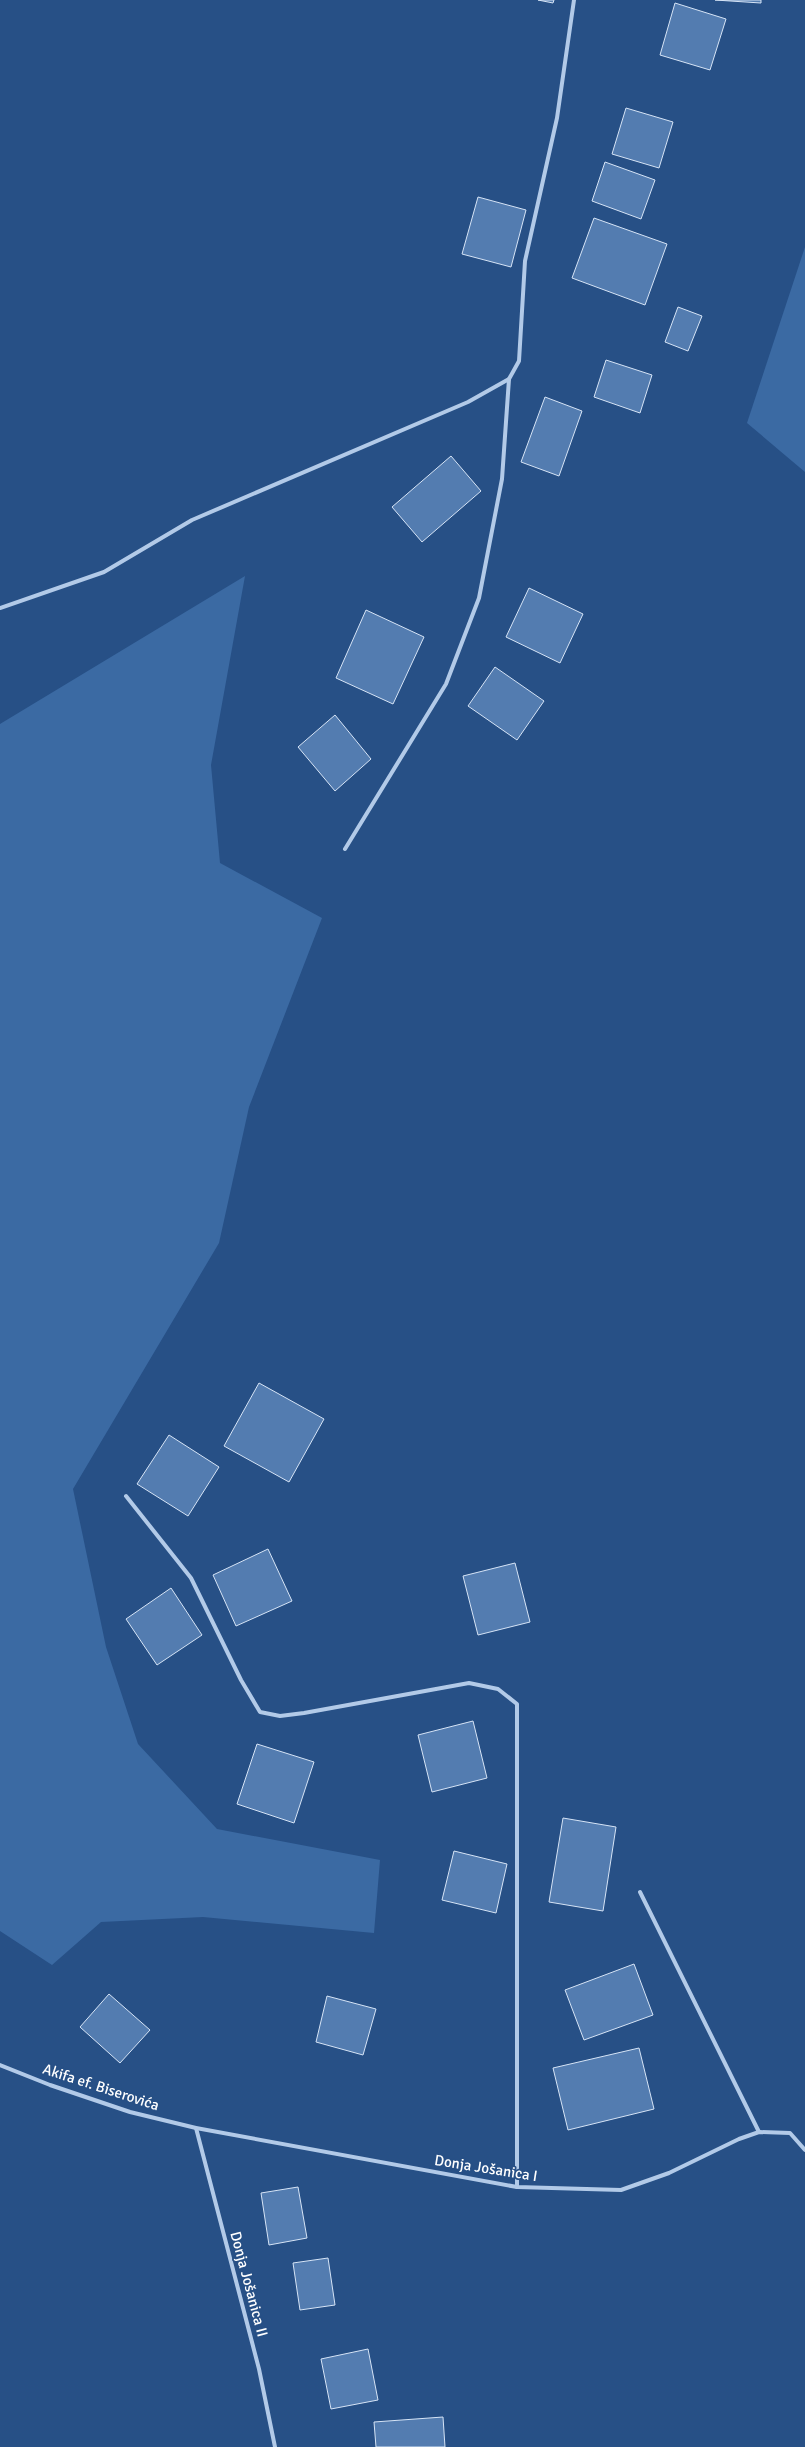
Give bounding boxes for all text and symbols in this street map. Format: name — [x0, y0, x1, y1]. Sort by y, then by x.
street label: Akifa ef. Biserovića — [41, 2060, 161, 2114]
street label: Donja Jošanica I — [433, 2151, 539, 2185]
street label: Donja Jošanica II — [226, 2229, 272, 2339]

